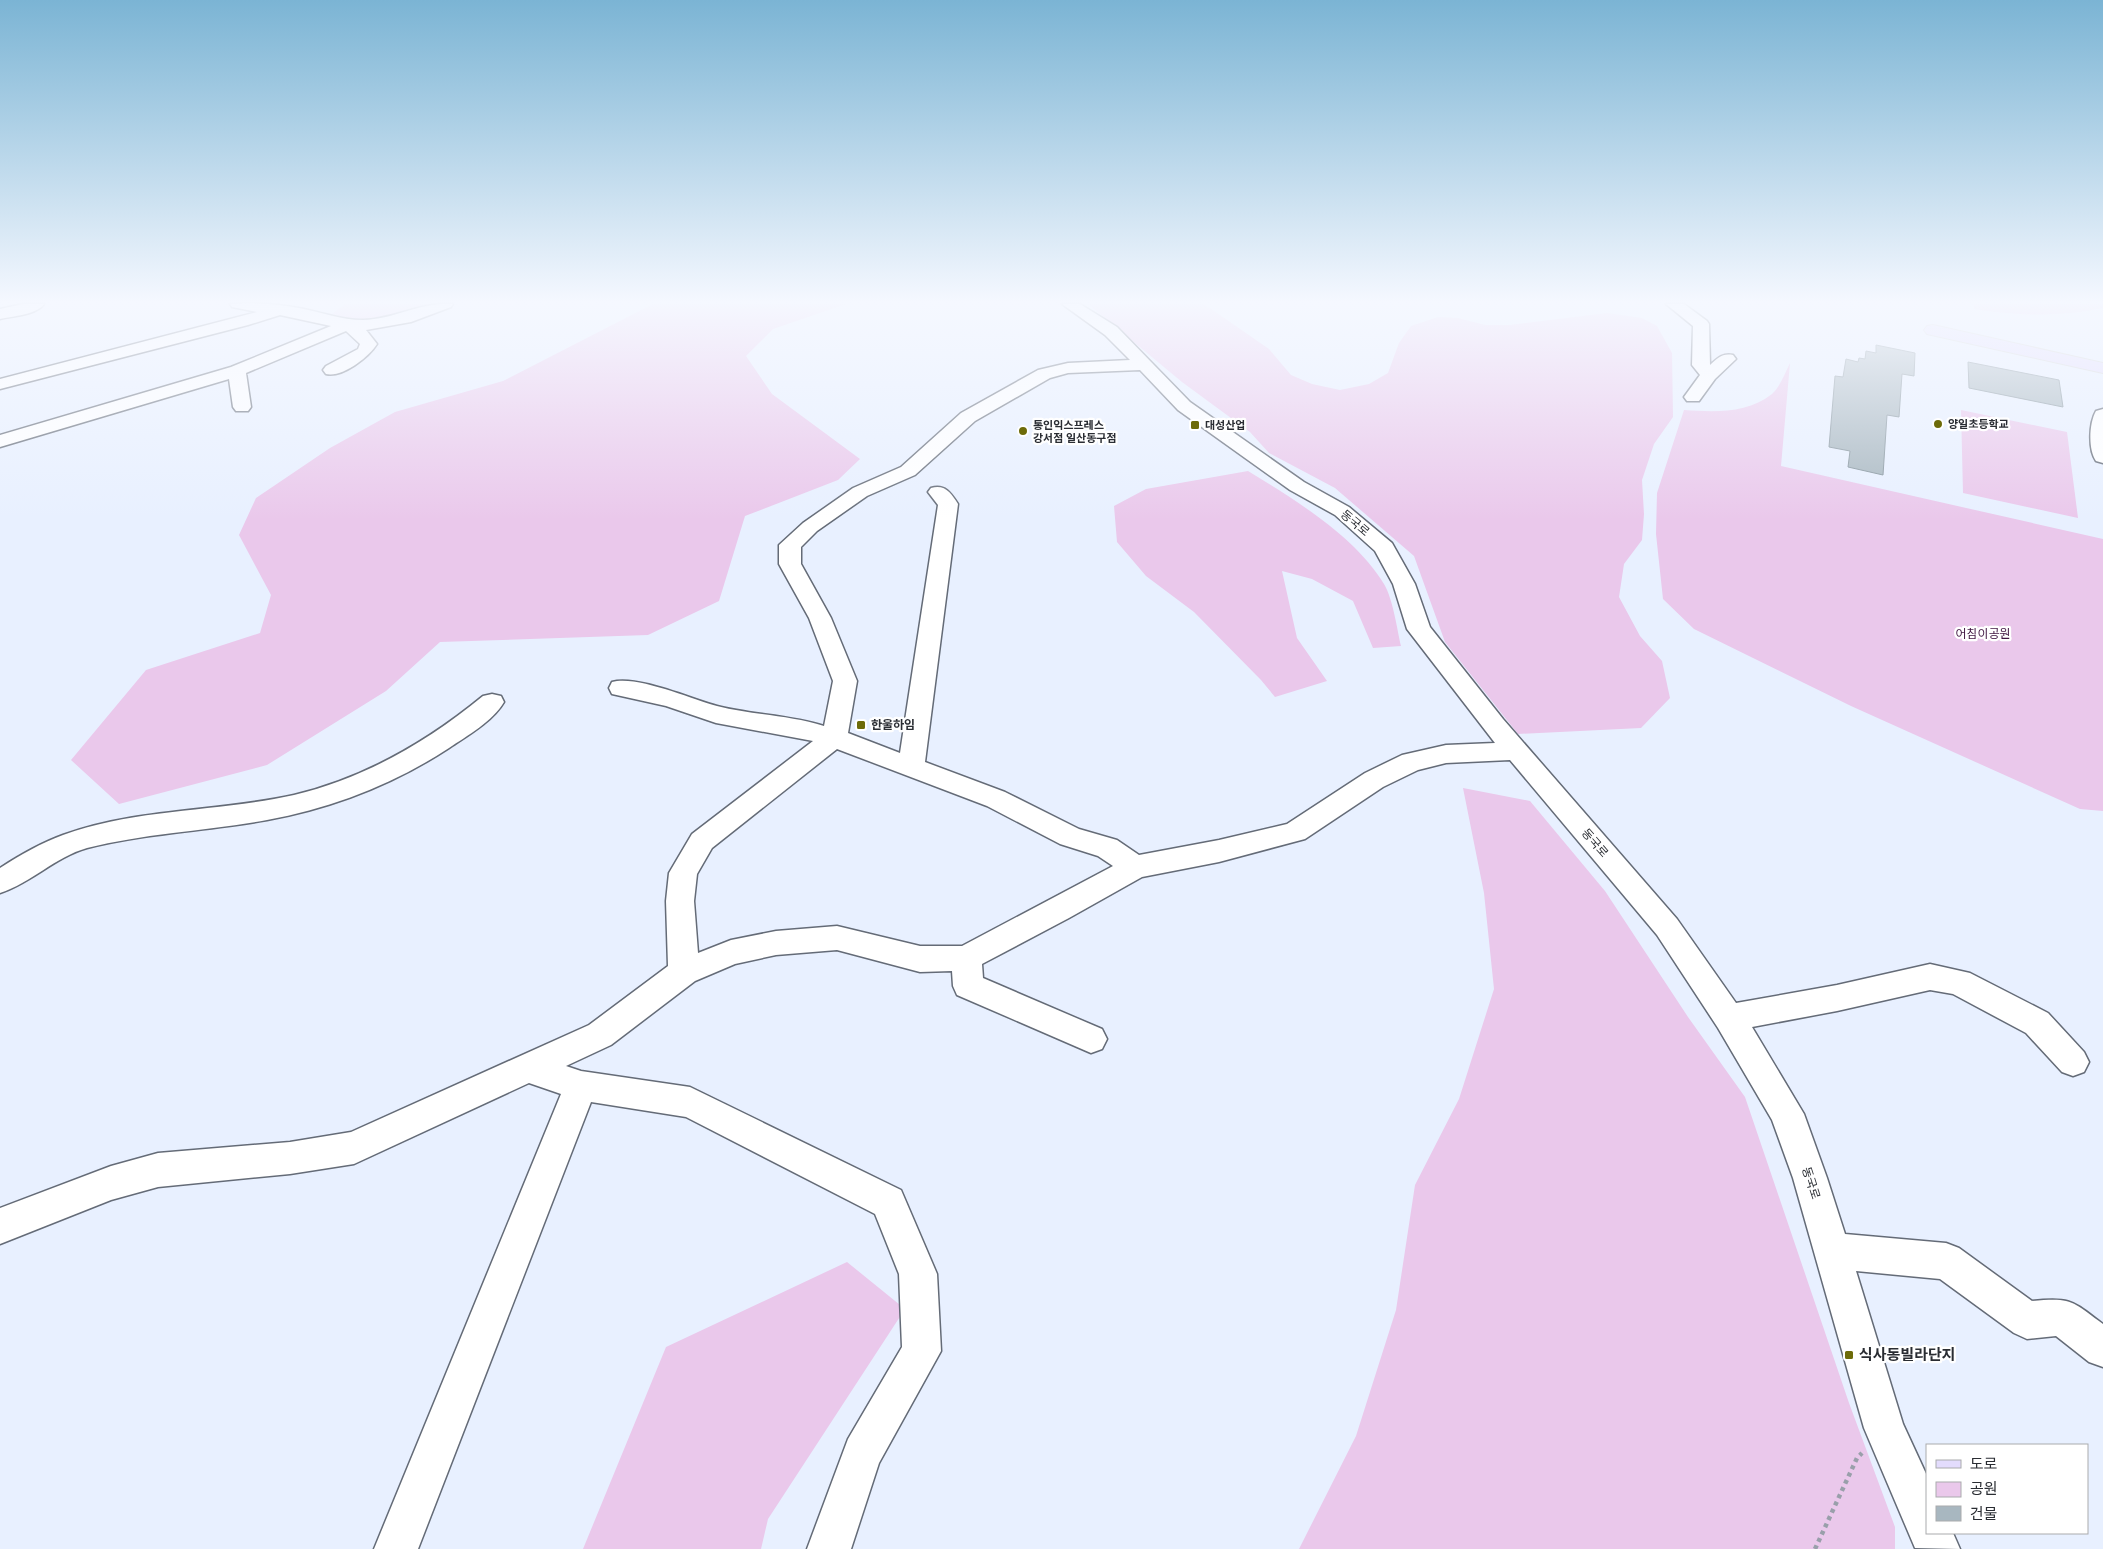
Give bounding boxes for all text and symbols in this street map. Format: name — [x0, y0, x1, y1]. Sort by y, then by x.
marker: 양일초등학교 — [1932, 418, 1944, 430]
place label: 양일초등학교 — [1948, 418, 2009, 431]
place label: 통인익스프레스 강서점 일산동구점 — [1033, 419, 1117, 445]
marker: 대성산업 — [1189, 419, 1201, 431]
place label: 대성산업 — [1205, 419, 1245, 432]
marker: 통인익스프레스 강서점 일산동구점 — [1017, 425, 1029, 437]
street label: 동국로 — [1338, 507, 1372, 539]
park label: 어침이공원 — [1955, 627, 2011, 641]
place label: 한울하임 — [871, 718, 915, 732]
marker: 한울하임 — [855, 719, 867, 731]
street label: 동국로 — [1579, 826, 1611, 860]
street label: 동국로 — [1799, 1165, 1823, 1201]
place label: 식사동빌라단지 — [1859, 1346, 1956, 1364]
marker: 식사동빌라단지 — [1843, 1349, 1855, 1361]
legend — [1926, 1444, 2088, 1534]
text: 도로 — [1970, 1455, 1998, 1473]
text: 공원 — [1970, 1480, 1998, 1498]
text: 건물 — [1970, 1505, 1998, 1523]

